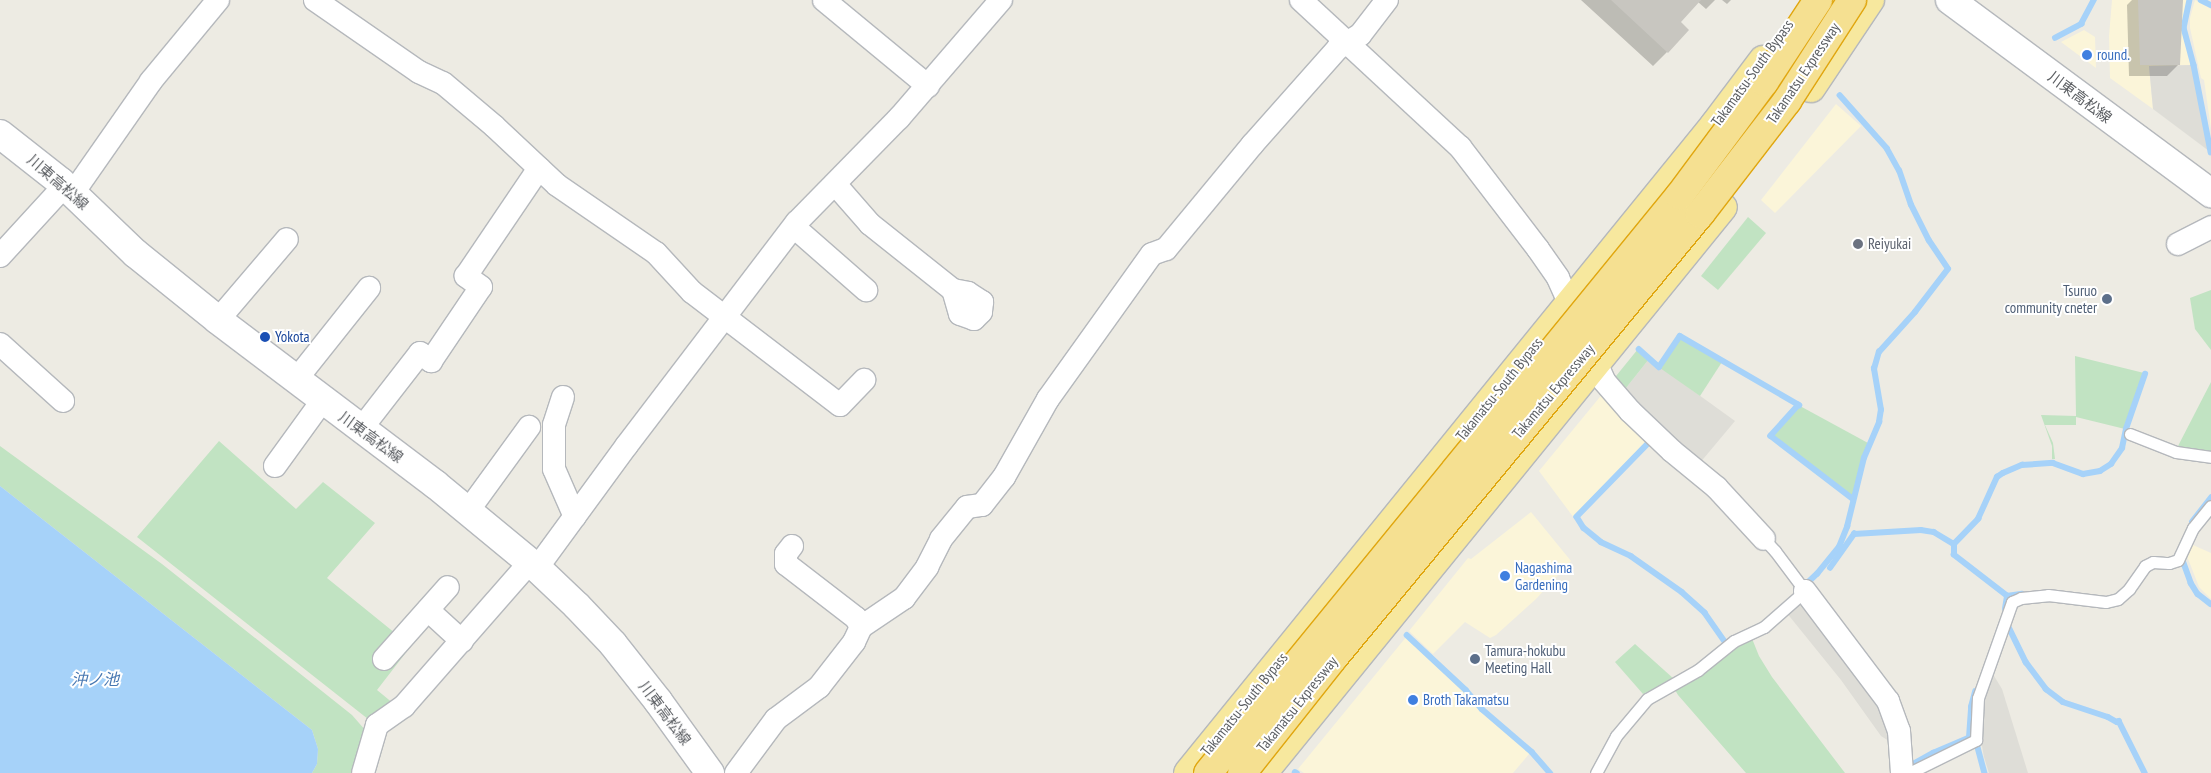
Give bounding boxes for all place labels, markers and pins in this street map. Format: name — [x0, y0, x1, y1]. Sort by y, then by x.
place label: round. — [2097, 46, 2130, 64]
marker: round. — [2081, 49, 2093, 61]
place label: Reiyukai — [1868, 235, 1911, 253]
marker: Reiyukai — [1852, 238, 1864, 250]
place label: Tsuruo community cneter — [2004, 281, 2097, 316]
marker: Tsuruo community cneter — [2101, 293, 2113, 305]
place label: Yokota — [275, 328, 309, 346]
marker: Yokota — [259, 331, 271, 343]
place label: Nagashima Gardening — [1515, 558, 1572, 593]
marker: Nagashima Gardening — [1499, 570, 1511, 582]
place label: Tamura-hokubu Meeting Hall — [1485, 641, 1566, 676]
marker: Tamura-hokubu Meeting Hall — [1469, 653, 1481, 665]
place label: Broth Takamatsu — [1423, 691, 1509, 709]
marker: Broth Takamatsu — [1407, 694, 1419, 706]

